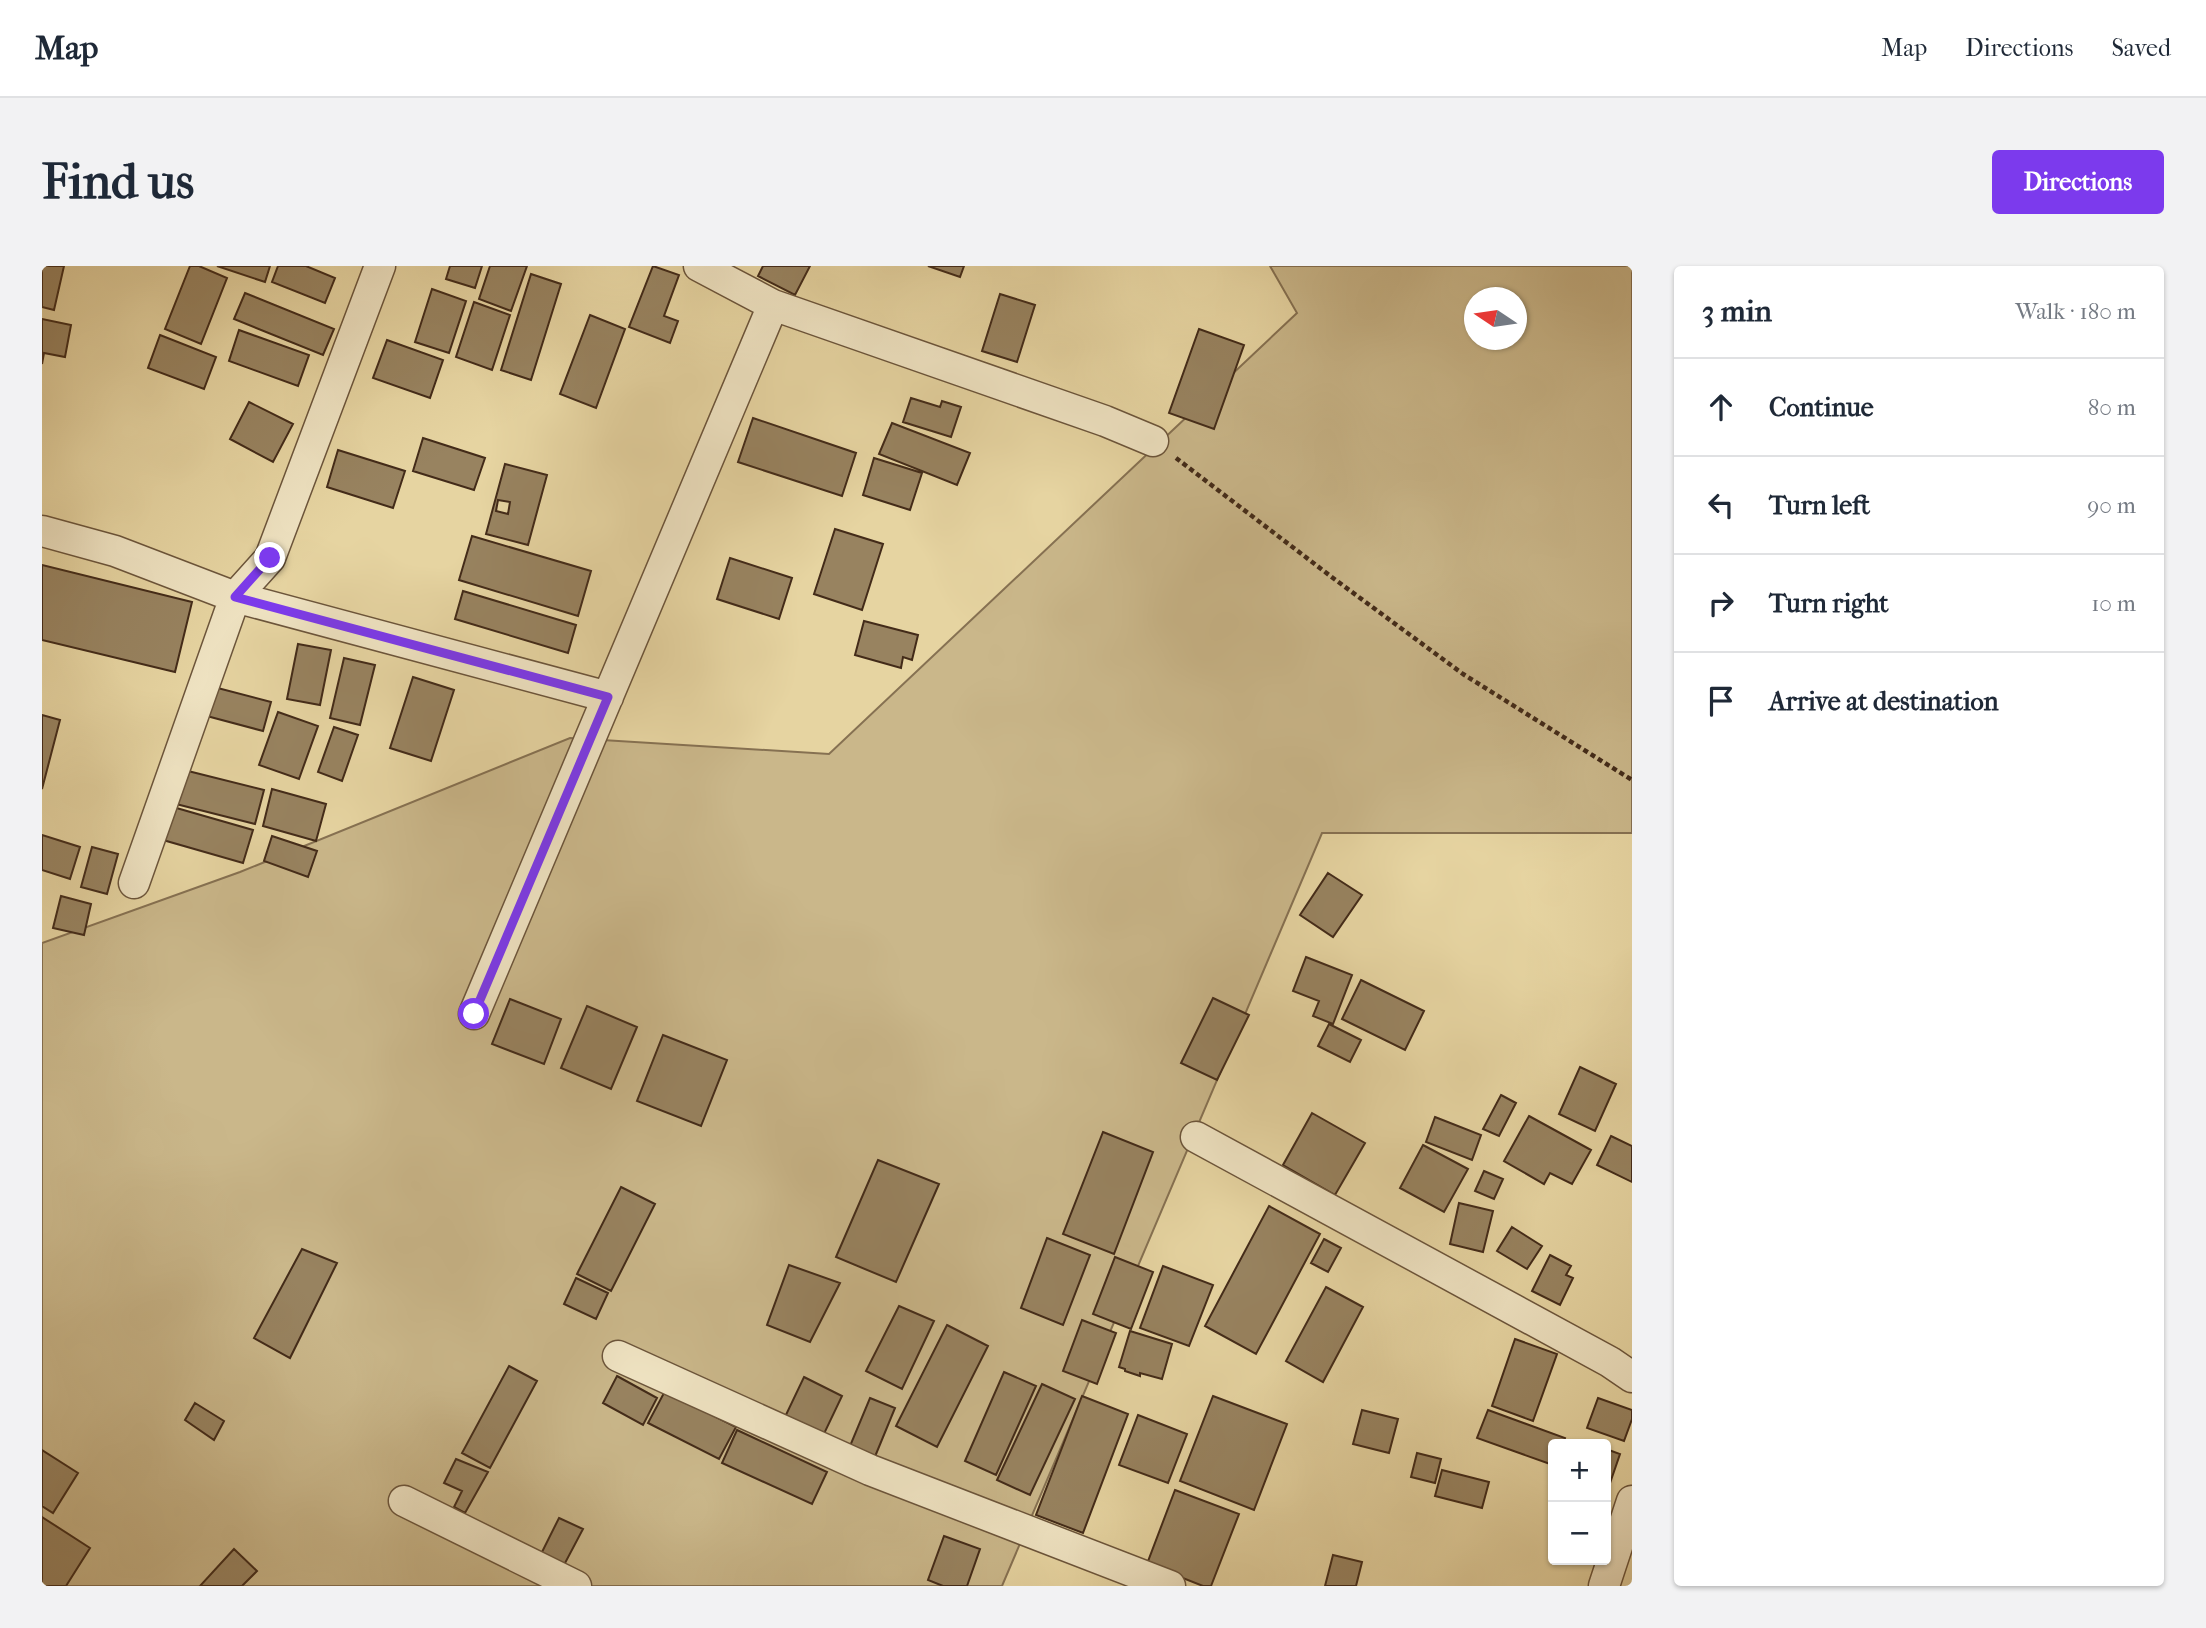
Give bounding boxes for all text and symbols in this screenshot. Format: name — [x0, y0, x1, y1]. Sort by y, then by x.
text: Map — [35, 29, 98, 68]
text: Map — [1881, 34, 1927, 62]
text: Directions — [1965, 34, 2073, 62]
text: Saved — [2111, 34, 2171, 62]
button: Directions — [1992, 150, 2164, 214]
text: Find us — [42, 153, 194, 211]
north arrow — [1464, 287, 1527, 350]
text: 3 min — [1702, 294, 1772, 329]
text: Walk · 180 m — [2015, 298, 2136, 325]
icon: ahead — [1702, 388, 1740, 426]
text: Continue — [1769, 392, 1874, 423]
text: 80 m — [2088, 394, 2136, 421]
icon: left — [1702, 486, 1740, 524]
text: Turn left — [1769, 490, 1870, 521]
text: 90 m — [2087, 492, 2136, 519]
route end — [254, 542, 285, 573]
icon: right — [1702, 584, 1740, 622]
text: Turn right — [1769, 588, 1889, 619]
text: 10 m — [2091, 590, 2136, 617]
icon: arrive — [1702, 682, 1740, 720]
text: Arrive at destination — [1769, 686, 1999, 717]
route start — [458, 998, 489, 1029]
map controls — [1548, 1439, 1611, 1565]
button: + — [1548, 1439, 1611, 1502]
button: − — [1548, 1502, 1611, 1565]

